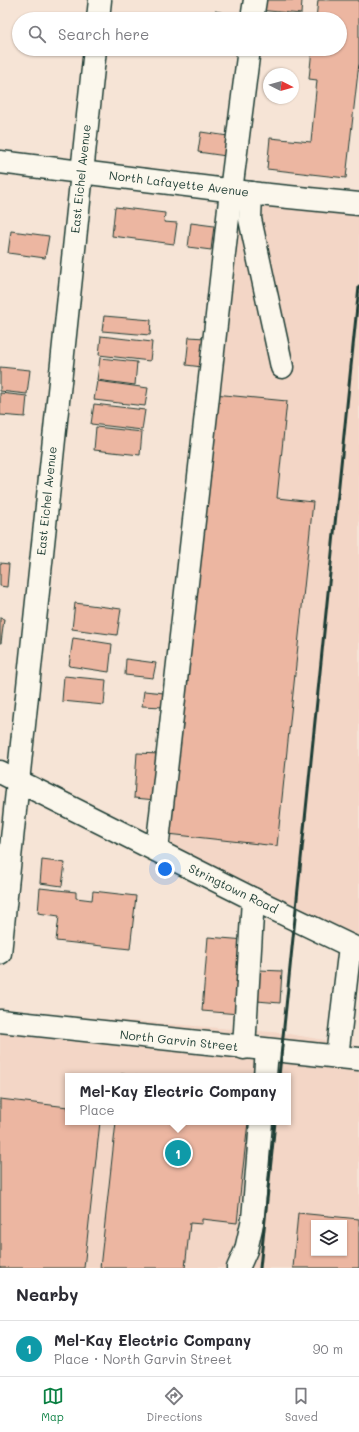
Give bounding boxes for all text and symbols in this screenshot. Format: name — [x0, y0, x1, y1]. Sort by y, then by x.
search box — [12, 12, 347, 56]
icon: search — [26, 23, 48, 45]
text: Search here — [58, 24, 149, 44]
north arrow — [263, 68, 299, 104]
street label: East Eichel Avenue — [66, 124, 94, 234]
street label: North Lafayette Avenue — [108, 166, 250, 200]
street label: East Eichel Avenue — [32, 446, 60, 556]
your location — [155, 859, 175, 879]
street label: Stringtown Road — [186, 860, 281, 917]
street label: North Garvin Street — [119, 1026, 239, 1054]
popup — [65, 1073, 291, 1125]
text: Mel-Kay Electric Company — [79, 1081, 277, 1101]
text: Place — [79, 1101, 114, 1118]
pin: 1 — [165, 1138, 191, 1168]
map controls — [311, 1220, 347, 1256]
button: layers — [311, 1220, 347, 1256]
text: Nearby — [16, 1283, 78, 1305]
text: Mel-Kay Electric Company — [54, 1330, 251, 1350]
text: 1 — [26, 1340, 32, 1357]
text: 90 m — [313, 1340, 343, 1357]
text: Place · North Garvin Street — [54, 1350, 232, 1367]
tab: Map — [41, 1385, 64, 1424]
tab: Directions — [146, 1385, 202, 1424]
tab: Saved — [285, 1385, 318, 1424]

